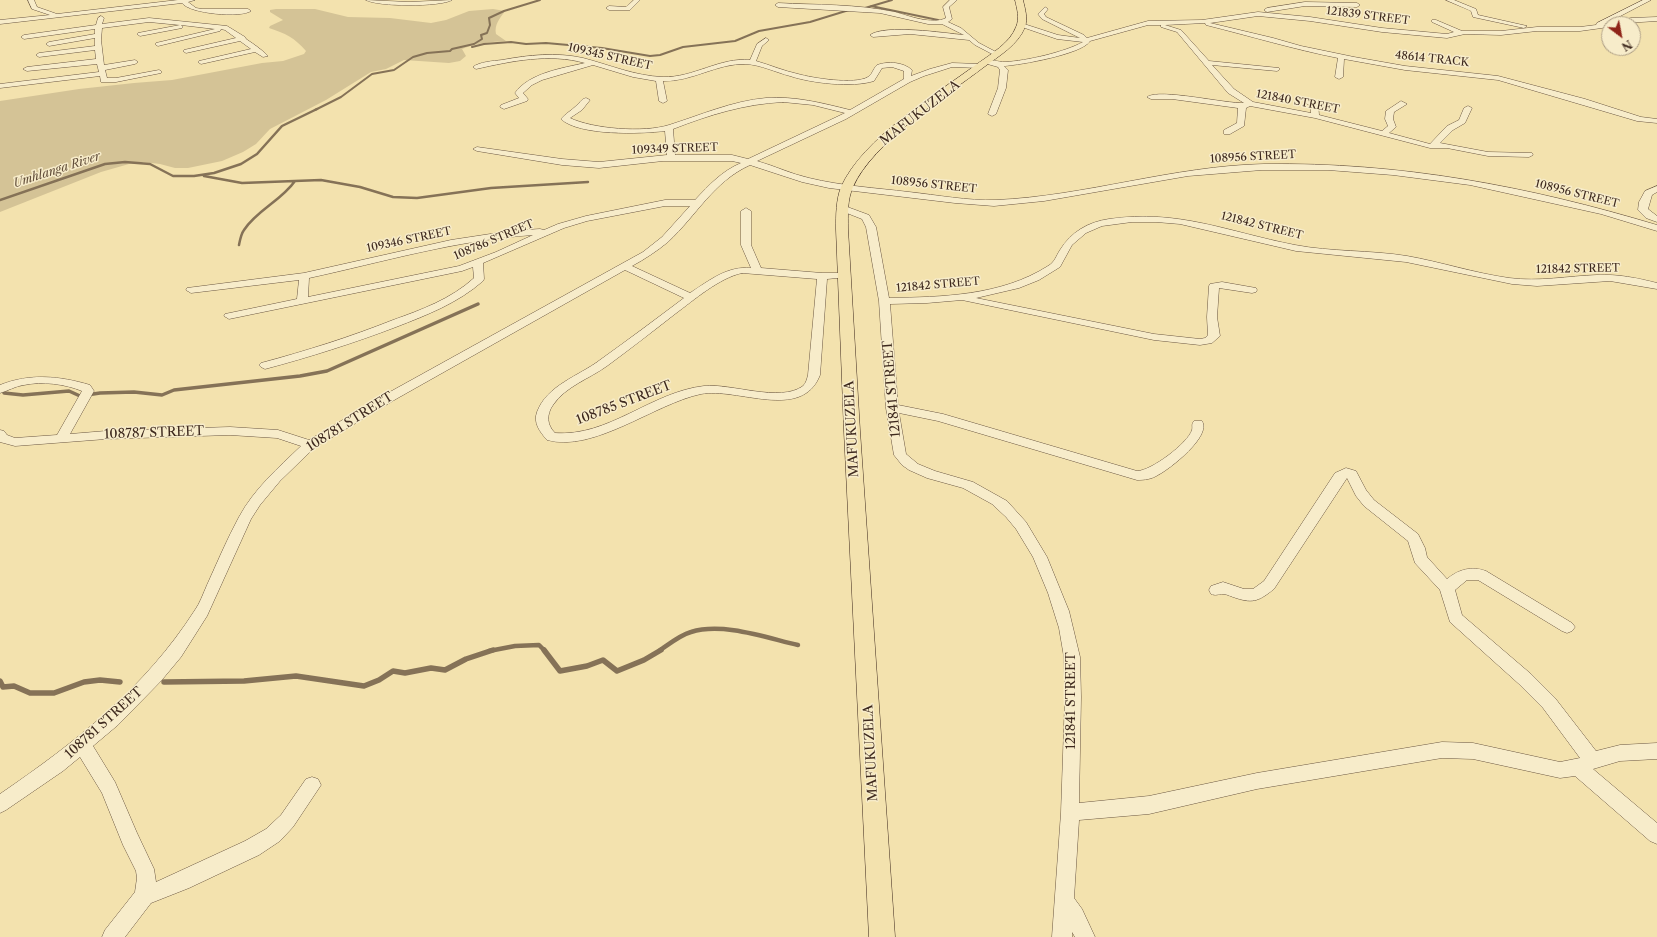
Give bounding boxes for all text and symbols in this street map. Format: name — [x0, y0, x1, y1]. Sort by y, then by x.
street label: 121839 STREET — [1326, 4, 1410, 28]
north arrow — [1601, 16, 1641, 56]
text: N — [1619, 37, 1635, 54]
street label: 109345 STREET — [567, 41, 653, 73]
street label: 48614 TRACK — [1394, 49, 1470, 69]
street label: MAFUKUZELA — [877, 77, 963, 149]
street label: 121840 STREET — [1255, 87, 1341, 117]
street label: 109349 STREET — [632, 141, 718, 157]
street label: 108956 STREET — [1210, 148, 1296, 166]
water label: Umhlanga River — [11, 149, 103, 191]
street label: 108956 STREET — [890, 174, 978, 196]
street label: 108956 STREET — [1534, 177, 1620, 211]
street label: 121842 STREET — [1220, 209, 1304, 243]
street label: 108786 STREET — [452, 217, 536, 263]
street label: 109346 STREET — [366, 225, 452, 255]
street label: 121842 STREET — [1536, 262, 1620, 276]
street label: 121842 STREET — [896, 275, 980, 295]
street label: 121841 STREET — [880, 340, 904, 438]
street label: 108785 STREET — [574, 378, 674, 428]
street label: MAFUKUZELA — [842, 380, 862, 478]
street label: 108781 STREET — [304, 389, 396, 455]
street label: 108787 STREET — [104, 423, 204, 443]
street label: 121841 STREET — [1063, 652, 1079, 750]
street label: 108781 STREET — [62, 684, 146, 762]
street label: MAFUKUZELA — [861, 704, 881, 802]

